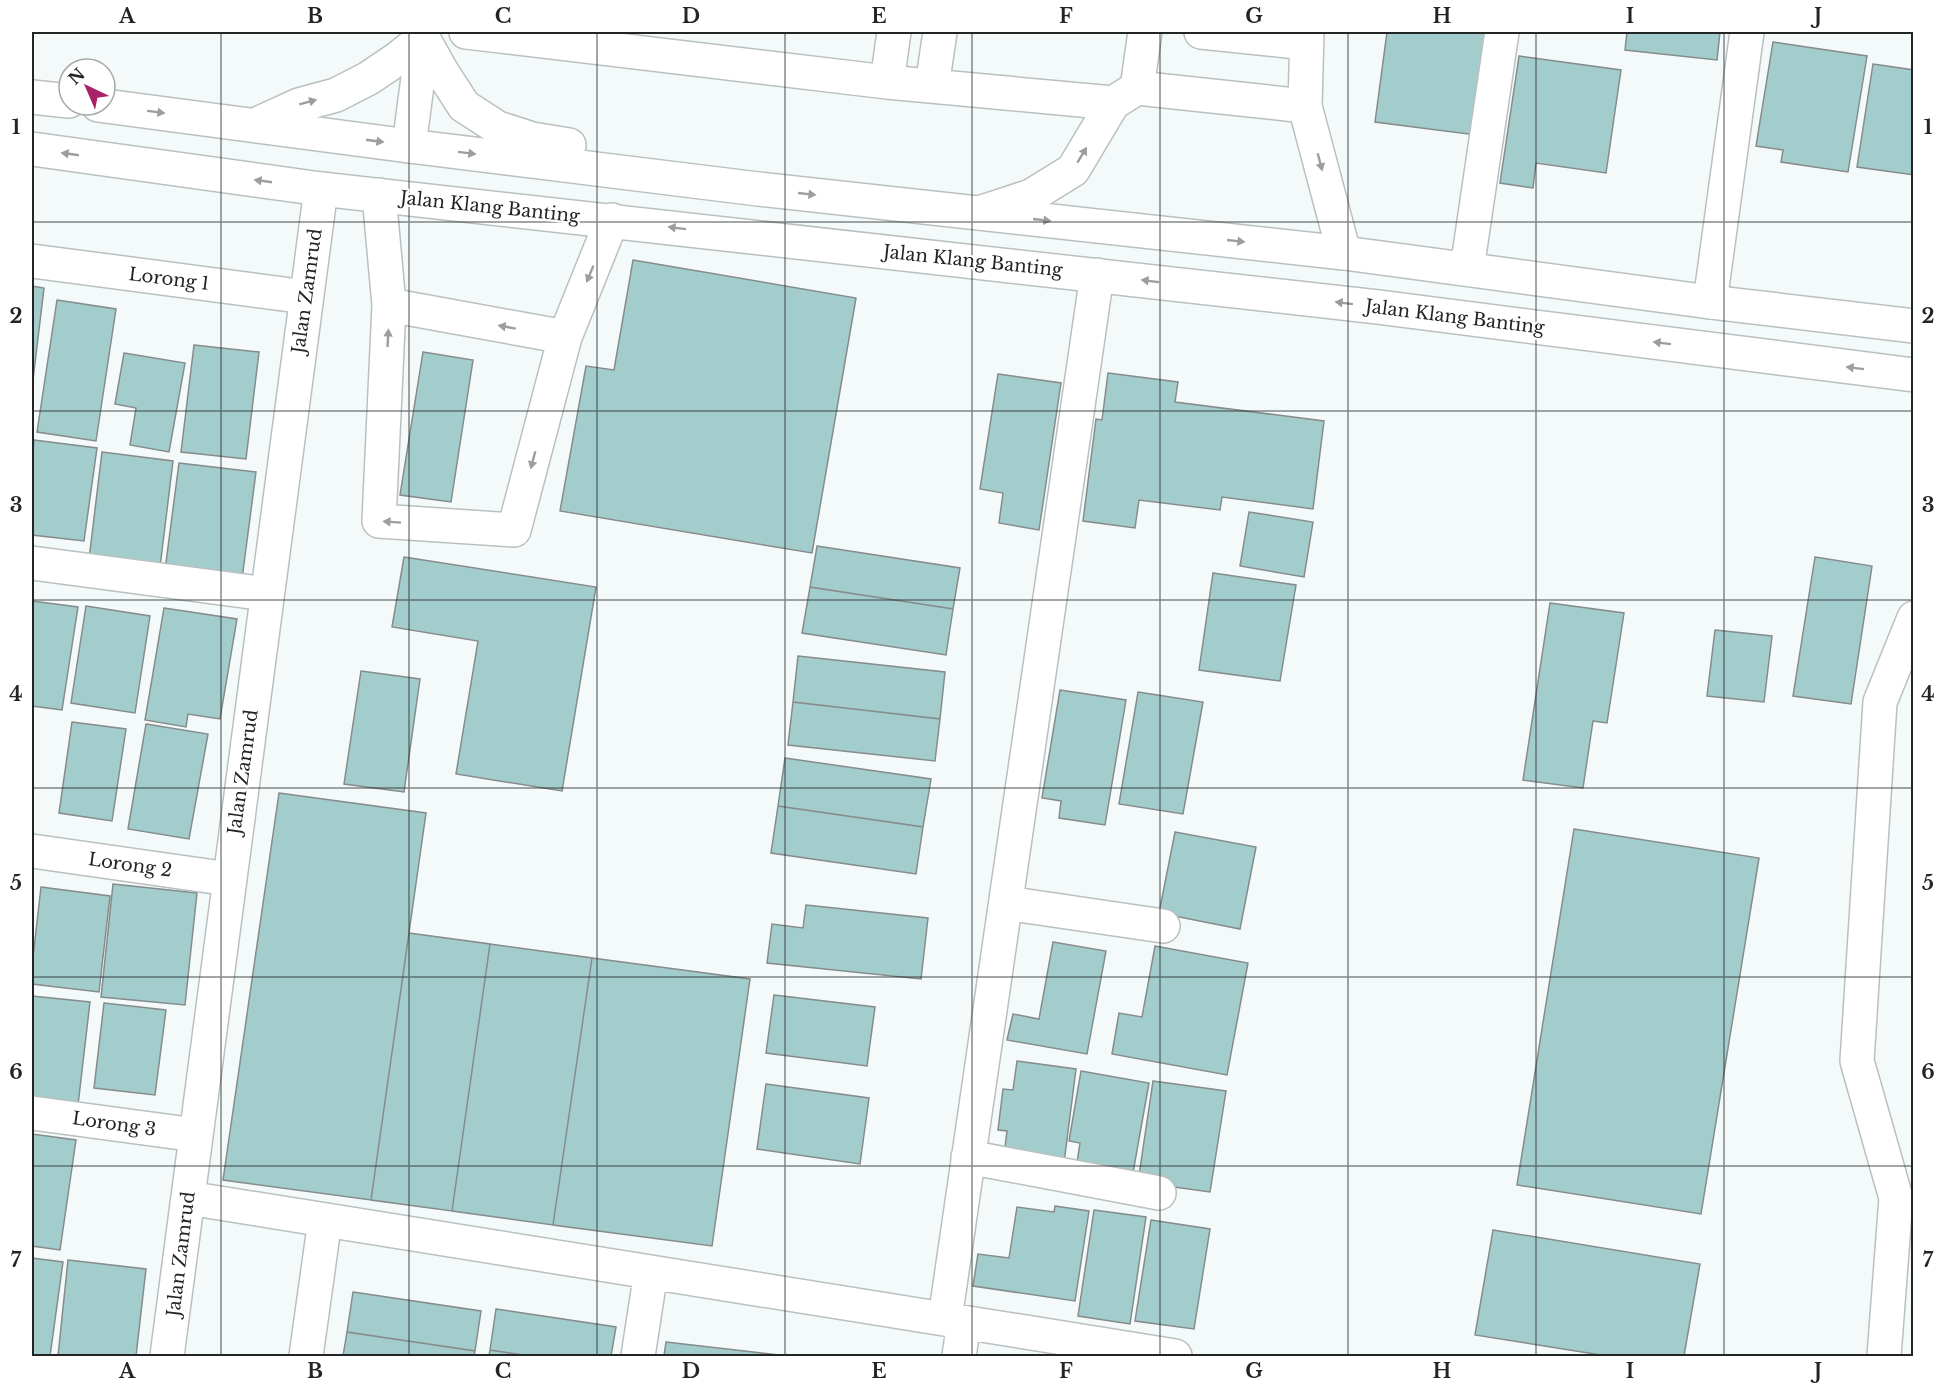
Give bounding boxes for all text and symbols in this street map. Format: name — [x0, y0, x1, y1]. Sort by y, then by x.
text: A — [118, 4, 136, 28]
text: B — [307, 4, 323, 28]
text: C — [495, 4, 511, 28]
text: D — [682, 4, 700, 28]
text: E — [871, 4, 887, 28]
text: F — [1059, 4, 1073, 28]
text: G — [1245, 4, 1263, 28]
text: H — [1433, 4, 1452, 28]
text: I — [1626, 4, 1634, 28]
text: J — [1810, 4, 1822, 28]
north arrow — [57, 57, 117, 117]
text: N — [64, 64, 89, 89]
one-way arrow — [299, 97, 317, 106]
one-way arrow — [147, 108, 166, 117]
text: 1 — [12, 115, 21, 139]
text: 1 — [1924, 115, 1933, 139]
one-way arrow — [366, 137, 385, 146]
one-way arrow — [1076, 147, 1087, 163]
one-way arrow — [458, 148, 477, 158]
one-way arrow — [60, 149, 79, 158]
one-way arrow — [1316, 153, 1326, 171]
one-way arrow — [253, 176, 272, 185]
street label: Jalan Klang Banting — [397, 186, 581, 227]
one-way arrow — [797, 189, 816, 199]
one-way arrow — [1033, 215, 1052, 225]
one-way arrow — [668, 223, 687, 233]
street label: Jalan Zamrud — [287, 227, 327, 357]
one-way arrow — [1227, 236, 1246, 246]
street label: Jalan Klang Banting — [880, 240, 1064, 281]
street label: Lorong 1 — [127, 263, 211, 295]
one-way arrow — [585, 266, 595, 284]
one-way arrow — [1140, 276, 1159, 286]
street label: Jalan Klang Banting — [1362, 295, 1546, 339]
one-way arrow — [1334, 298, 1353, 308]
text: 2 — [9, 304, 23, 328]
text: 2 — [1921, 304, 1935, 328]
one-way arrow — [498, 322, 517, 331]
one-way arrow — [383, 329, 392, 348]
one-way arrow — [1652, 338, 1671, 348]
one-way arrow — [1846, 363, 1865, 372]
one-way arrow — [527, 451, 537, 470]
text: 3 — [10, 493, 22, 517]
text: 3 — [1922, 493, 1934, 517]
one-way arrow — [382, 517, 401, 526]
text: 4 — [9, 682, 23, 706]
text: 4 — [1921, 682, 1935, 706]
street label: Jalan Zamrud — [223, 708, 263, 838]
street label: Lorong 2 — [87, 848, 173, 882]
text: 5 — [10, 871, 22, 895]
text: 5 — [1922, 871, 1934, 895]
text: 6 — [9, 1060, 23, 1084]
text: 6 — [1921, 1060, 1935, 1084]
street label: Lorong 3 — [71, 1107, 157, 1141]
street label: Jalan Zamrud — [162, 1190, 200, 1320]
text: 7 — [11, 1248, 22, 1272]
text: 7 — [1923, 1248, 1934, 1272]
text: A — [118, 1359, 136, 1383]
text: B — [307, 1359, 323, 1383]
text: C — [495, 1359, 511, 1383]
text: D — [682, 1359, 700, 1383]
text: E — [871, 1359, 887, 1383]
text: F — [1059, 1359, 1073, 1383]
text: G — [1245, 1359, 1263, 1383]
text: H — [1433, 1359, 1452, 1383]
text: I — [1626, 1359, 1634, 1383]
text: J — [1810, 1359, 1822, 1383]

